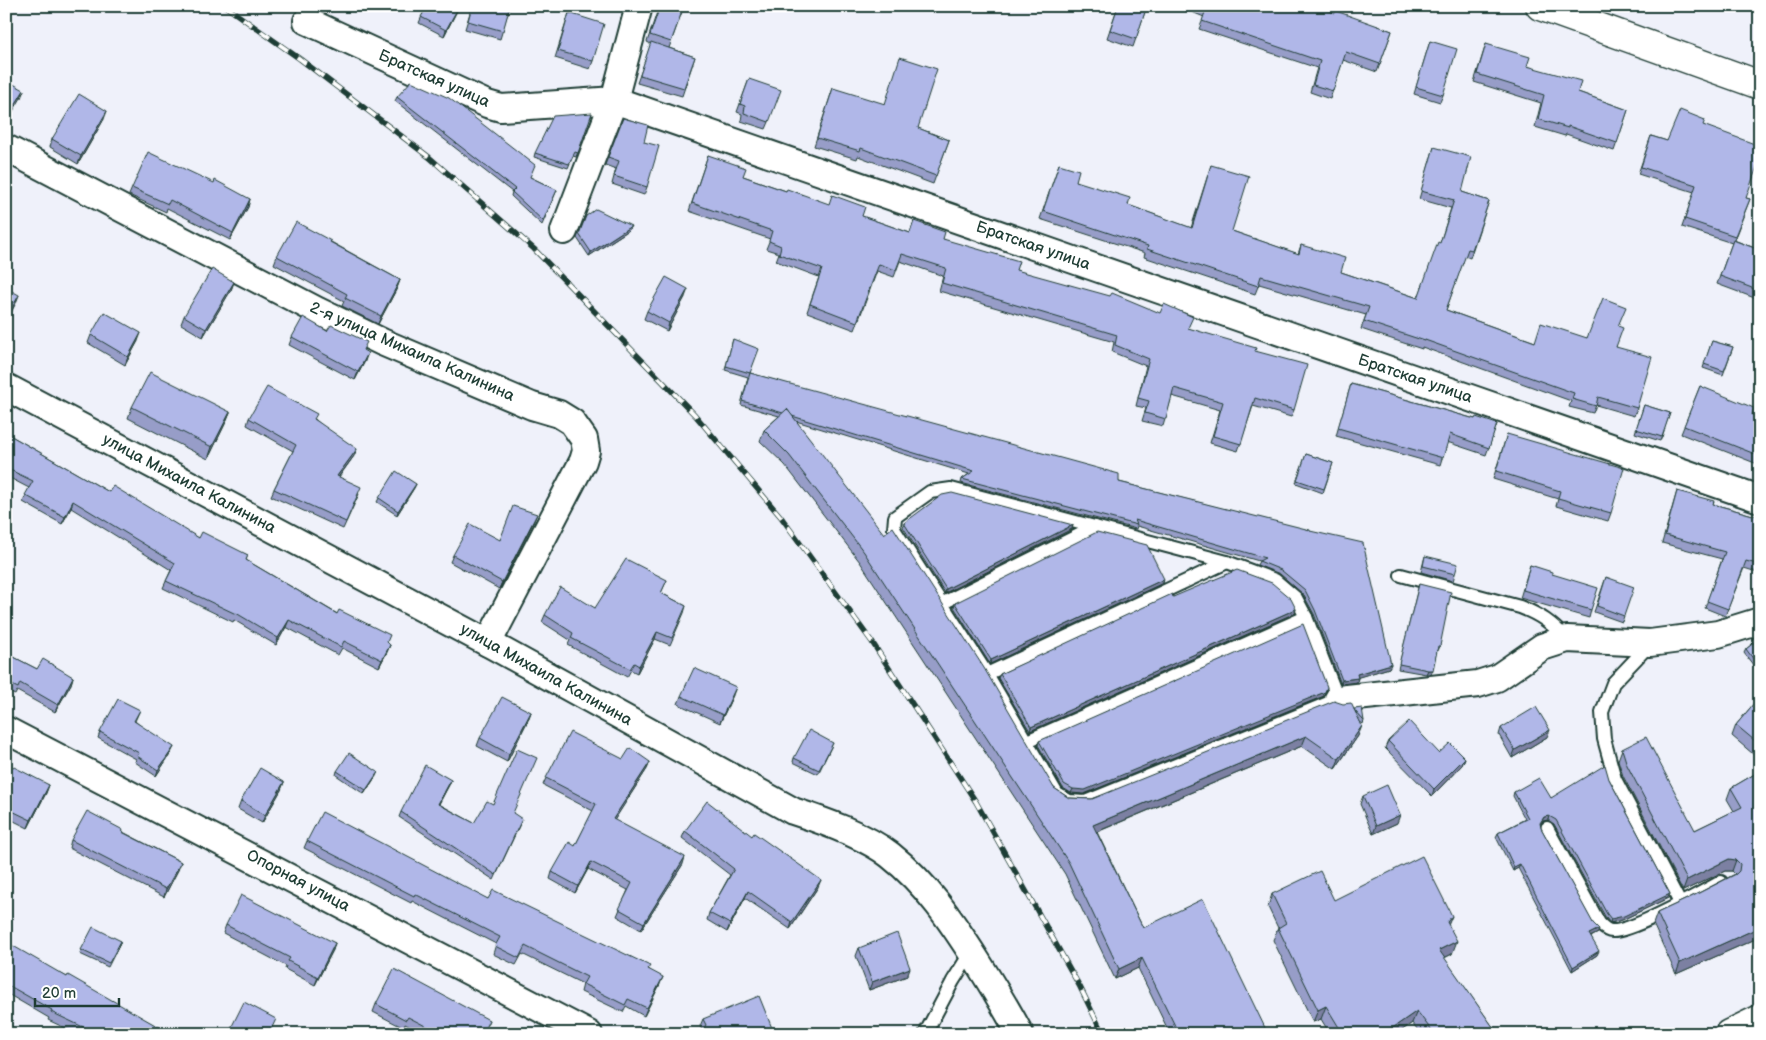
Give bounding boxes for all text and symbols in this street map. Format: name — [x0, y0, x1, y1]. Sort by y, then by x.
street label: Братская улица — [375, 46, 493, 112]
street label: Братская улица — [973, 218, 1093, 275]
street label: 2-я улица Михаила Калинина — [307, 298, 518, 406]
street label: Братская улица — [1355, 351, 1475, 408]
street label: улица Михаила Калинина — [99, 430, 279, 538]
street label: улица Михаила Калинина — [457, 620, 636, 730]
street label: Опорная улица — [243, 846, 353, 916]
scale bar — [35, 975, 119, 1007]
text: 20 m — [42, 984, 76, 1003]

